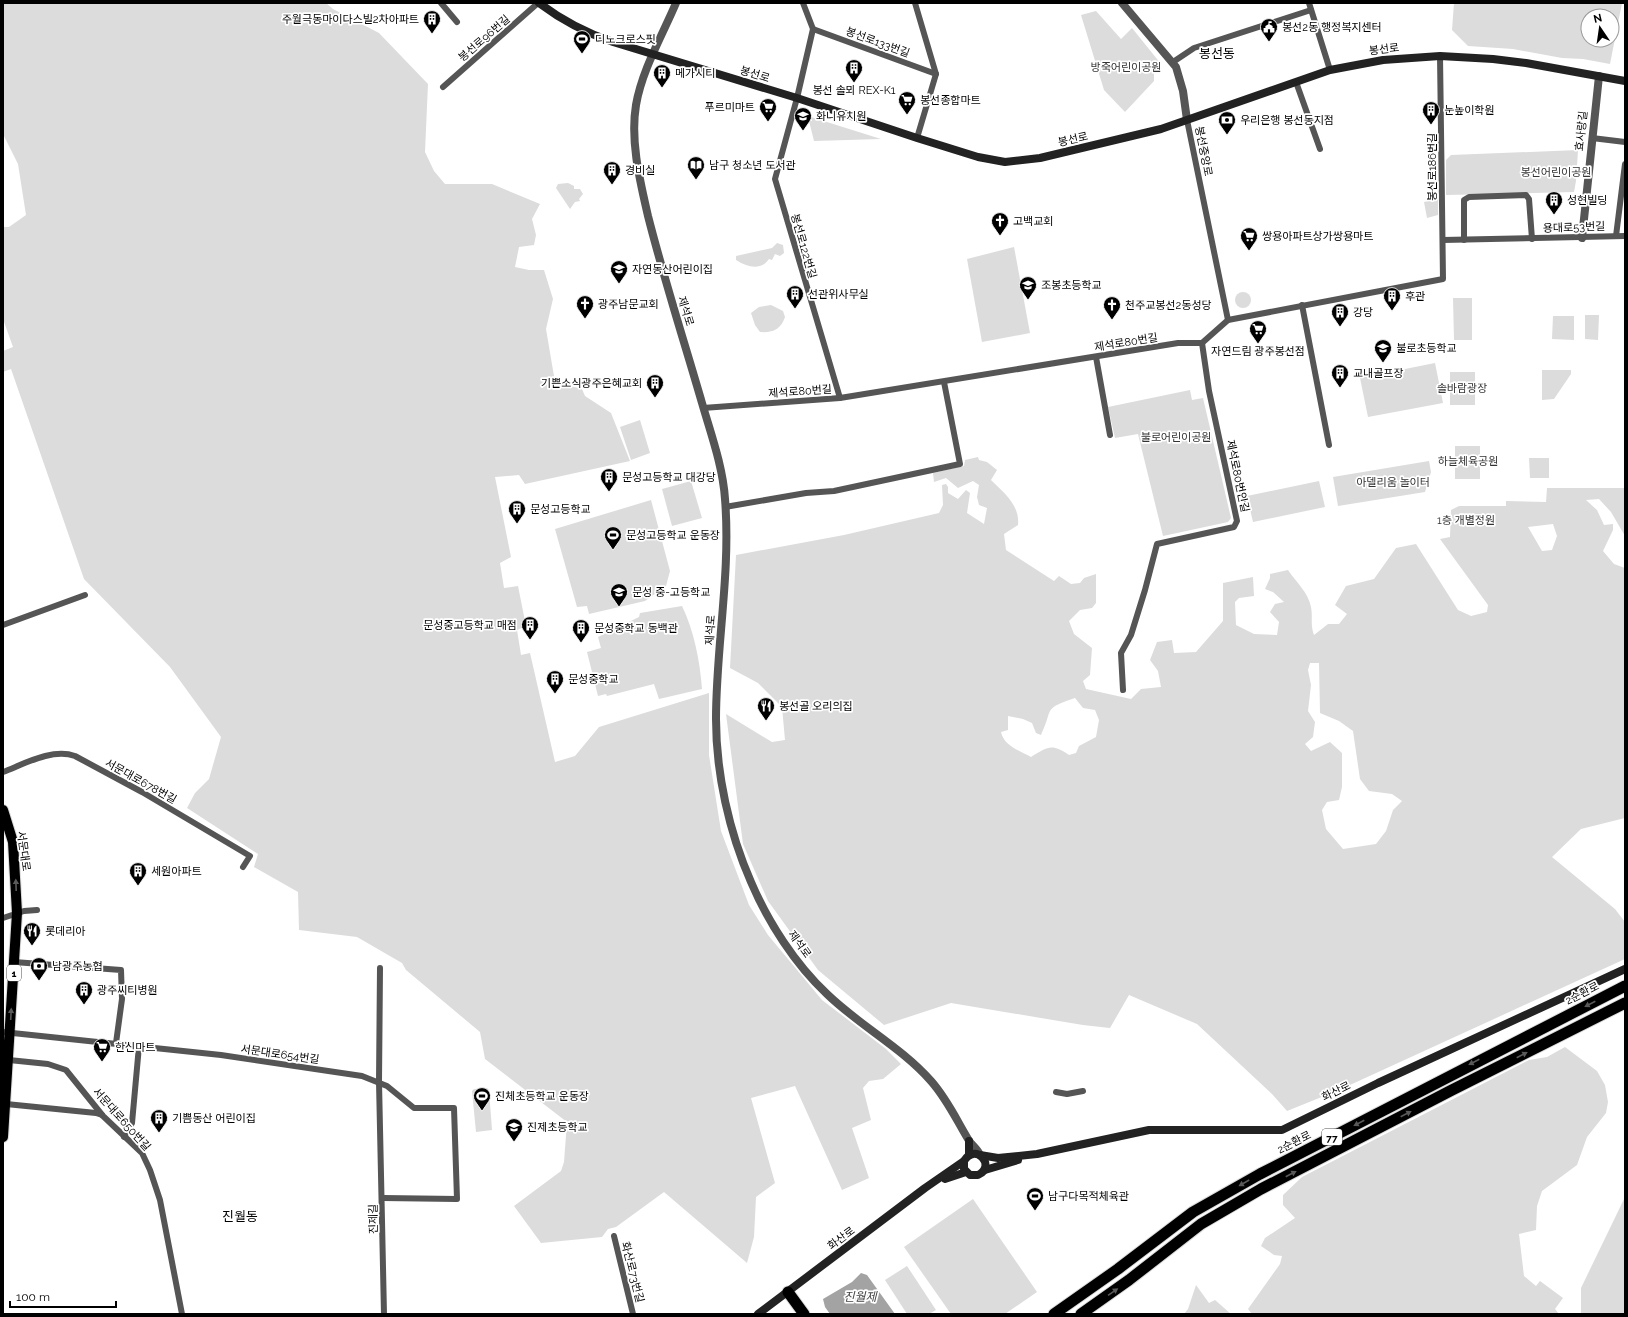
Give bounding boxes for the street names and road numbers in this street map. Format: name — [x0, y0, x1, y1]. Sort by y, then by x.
street label: 봉선로96번길 — [456, 13, 513, 64]
street label: 봉선로133번길 — [844, 25, 912, 60]
street label: 봉선로 — [1368, 41, 1400, 58]
street label: 봉선로 — [738, 64, 771, 85]
street label: 효사랑길 — [1573, 110, 1590, 152]
street label: 봉선중앙로 — [1192, 125, 1215, 177]
street label: 봉선로 — [1057, 130, 1089, 149]
street label: 봉선로186번길 — [1426, 133, 1439, 201]
street label: 봉선로122번길 — [788, 212, 819, 280]
street label: 용대로53번길 — [1543, 220, 1605, 235]
street label: 제석로 — [675, 295, 696, 328]
street label: 제석로80번길 — [1094, 331, 1159, 354]
street label: 제석로80번길 — [768, 383, 832, 400]
street label: 제석로80번안길 — [1223, 439, 1252, 514]
street label: 제석로 — [703, 614, 718, 646]
street label: 서문대로678번길 — [103, 756, 179, 806]
street label: 서문대로 — [14, 830, 33, 872]
street label: 제석로 — [785, 928, 814, 960]
road number: 1 — [7, 965, 21, 981]
street label: 2순환로 — [1563, 979, 1601, 1007]
street label: 서문대로654번길 — [240, 1043, 320, 1066]
street label: 화산로 — [1320, 1079, 1353, 1104]
street label: 서문대로650번길 — [90, 1085, 153, 1153]
street label: 2순환로 — [1275, 1128, 1313, 1156]
road number: 77 — [1322, 1129, 1342, 1145]
street label: 진제길 — [367, 1204, 380, 1234]
street label: 화산로 — [825, 1224, 857, 1253]
street label: 화산로73번길 — [619, 1240, 646, 1304]

